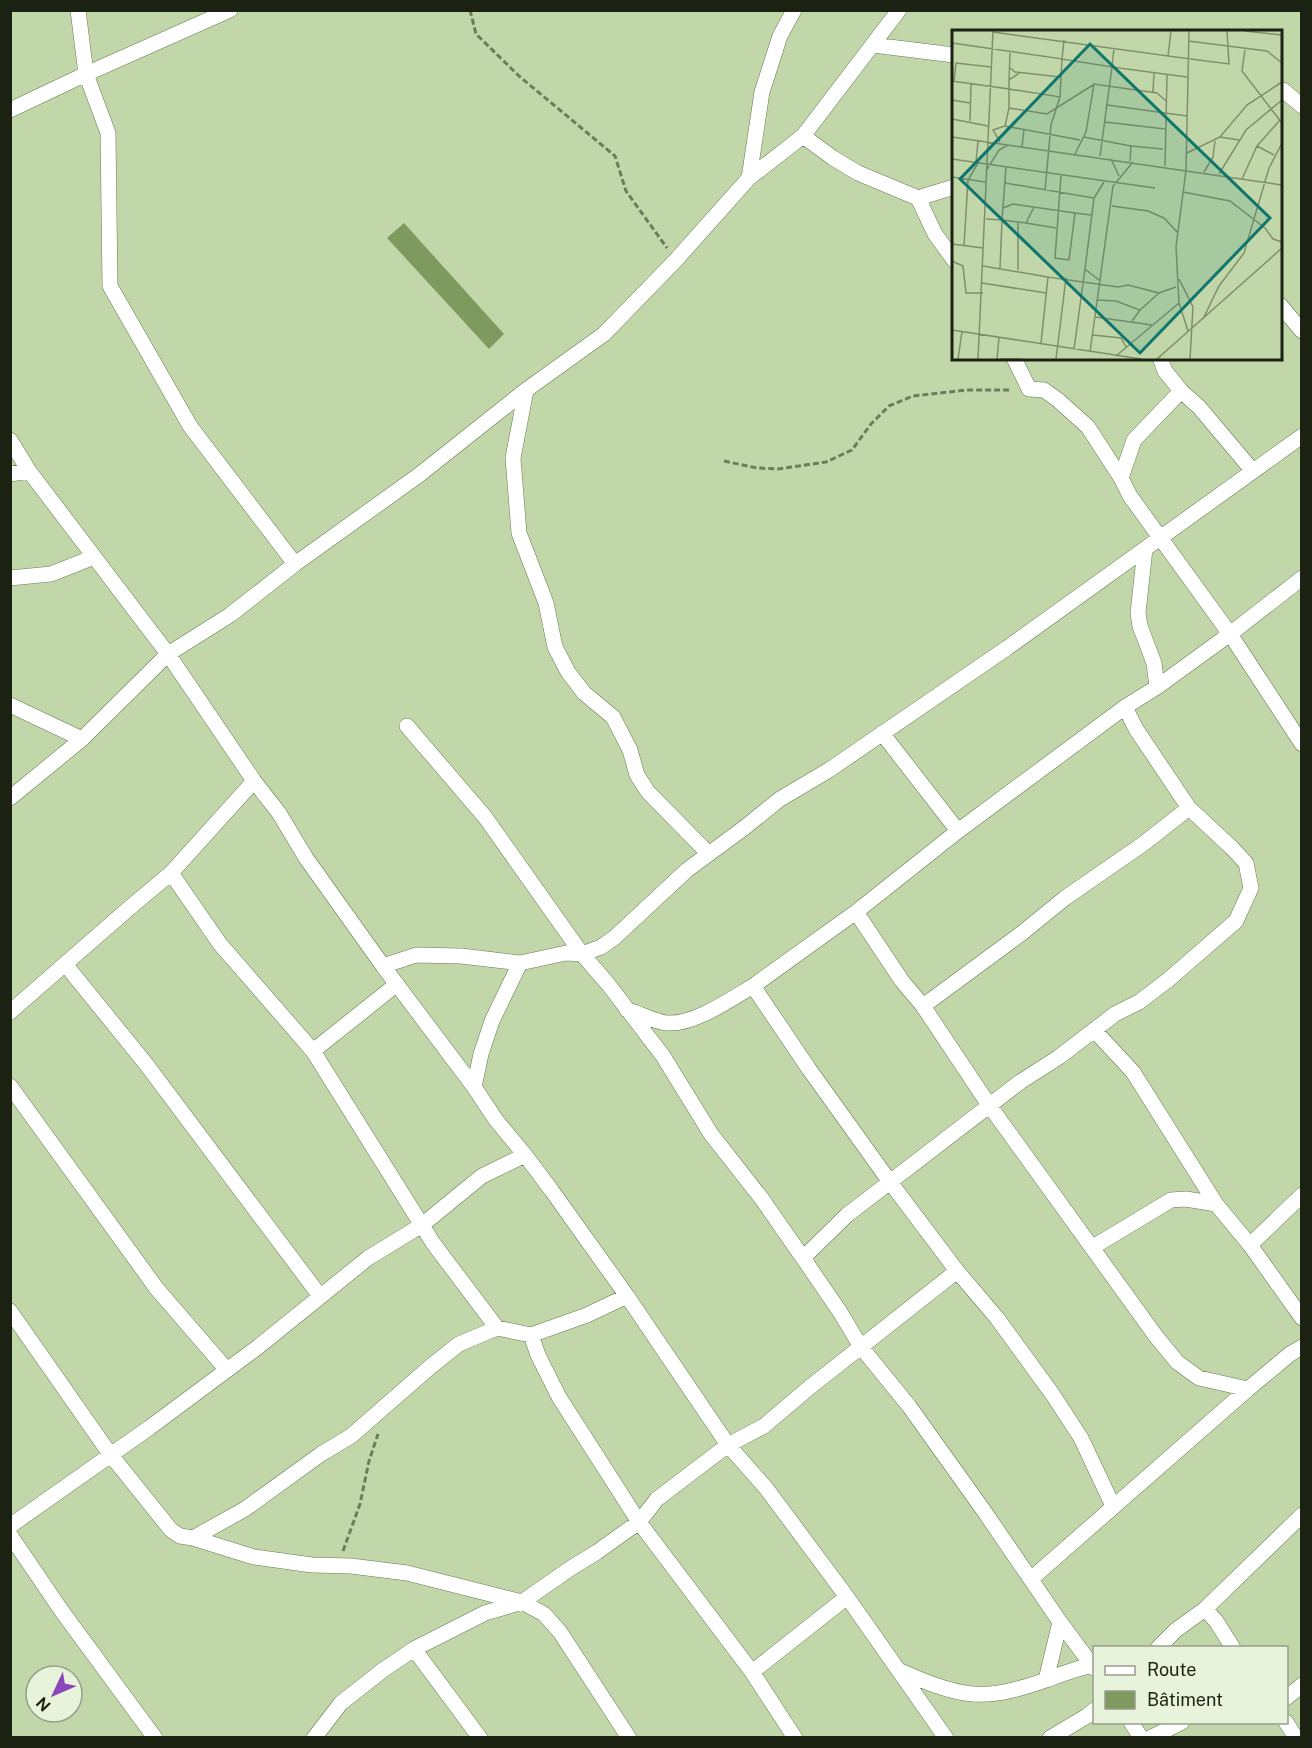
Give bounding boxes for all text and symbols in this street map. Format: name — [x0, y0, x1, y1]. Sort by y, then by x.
inset map — [952, 30, 1282, 360]
legend — [1093, 1646, 1288, 1724]
text: Route — [1147, 1659, 1196, 1680]
north arrow — [24, 1664, 84, 1724]
text: Bâtiment — [1147, 1689, 1223, 1710]
text: N — [32, 1693, 55, 1715]

